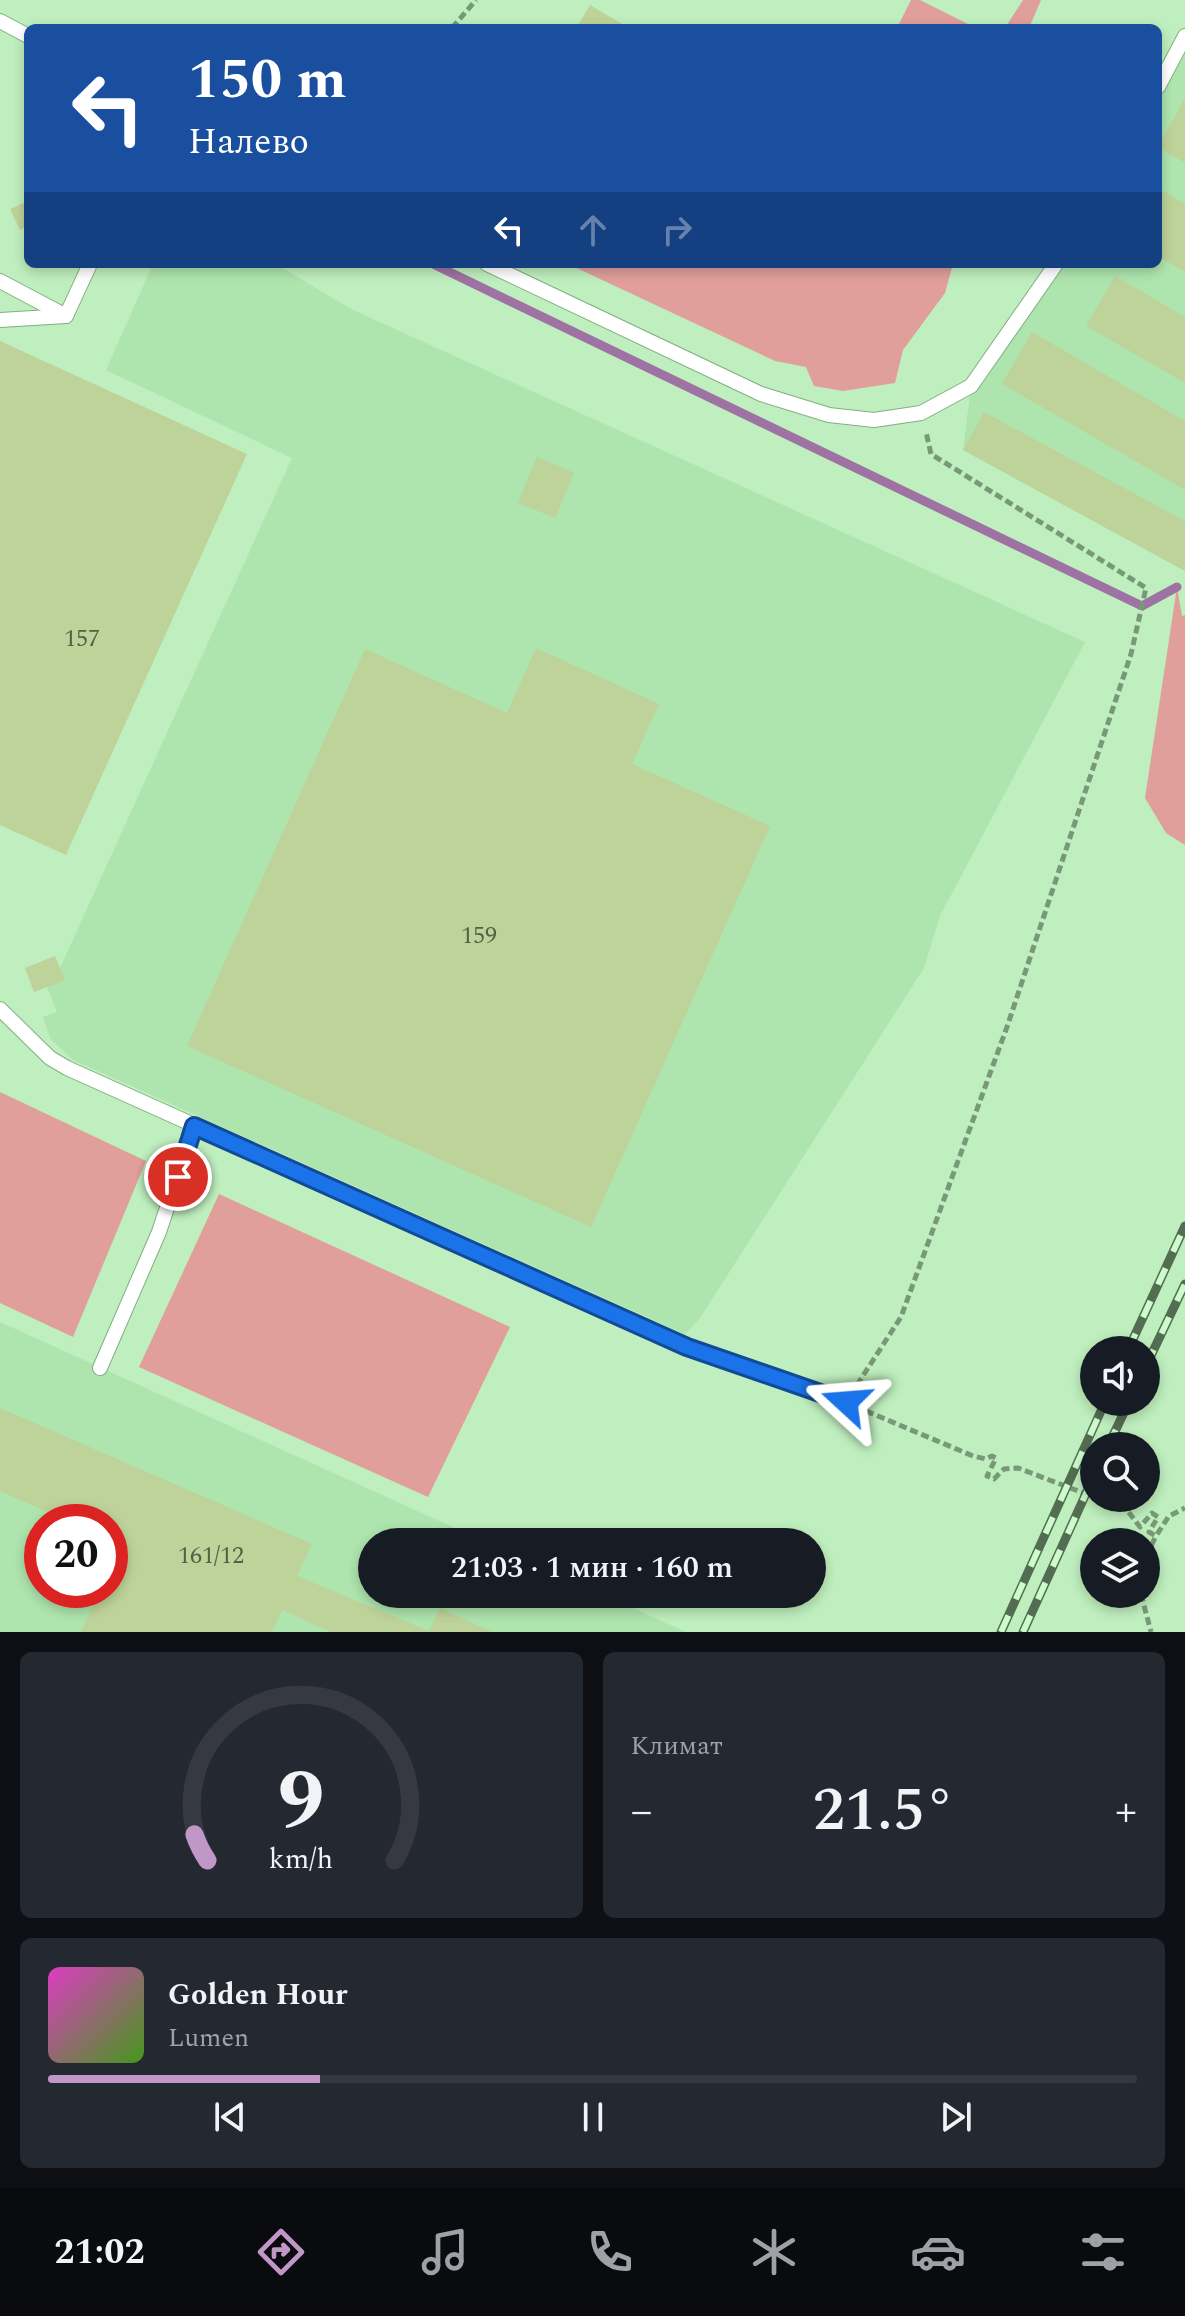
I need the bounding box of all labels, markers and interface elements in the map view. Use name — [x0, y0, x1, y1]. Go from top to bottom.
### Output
text: 150 m — [188, 38, 347, 123]
icon: left — [56, 56, 160, 160]
text: Налево — [188, 115, 309, 170]
icon: left — [487, 208, 531, 252]
icon: ahead — [571, 208, 615, 252]
icon: right — [655, 208, 699, 252]
house number: 157 — [64, 621, 100, 657]
house number: 159 — [461, 918, 497, 954]
pin — [144, 1143, 212, 1211]
icon: arrive — [156, 1155, 200, 1199]
map controls — [1080, 1336, 1160, 1608]
button: sound — [1080, 1336, 1160, 1416]
position arrow — [804, 1360, 888, 1444]
button: search — [1080, 1432, 1160, 1512]
speed limit sign: 20 — [24, 1504, 128, 1608]
button: layers — [1080, 1528, 1160, 1608]
house number: 161/12 — [178, 1538, 244, 1574]
text: 21:03 · 1 мин · 160 m — [451, 1545, 733, 1591]
text: Климат — [631, 1726, 723, 1766]
text: 9 — [278, 1739, 325, 1866]
text: 21.5° — [813, 1765, 955, 1857]
text: − — [631, 1778, 653, 1845]
text: + — [1115, 1778, 1137, 1845]
text: km/h — [269, 1838, 333, 1881]
text: Golden Hour — [168, 1972, 348, 2018]
text: Lumen — [168, 2018, 249, 2058]
icon: previous — [208, 2095, 252, 2139]
icon: pause — [571, 2095, 615, 2139]
icon: next — [934, 2095, 978, 2139]
icon: directions — [253, 2224, 309, 2280]
icon: music — [417, 2224, 473, 2280]
icon: phone — [582, 2224, 638, 2280]
icon: climate — [746, 2224, 802, 2280]
icon: car — [910, 2224, 966, 2280]
icon: filters — [1075, 2224, 1131, 2280]
text: 21:02 — [54, 2225, 145, 2280]

